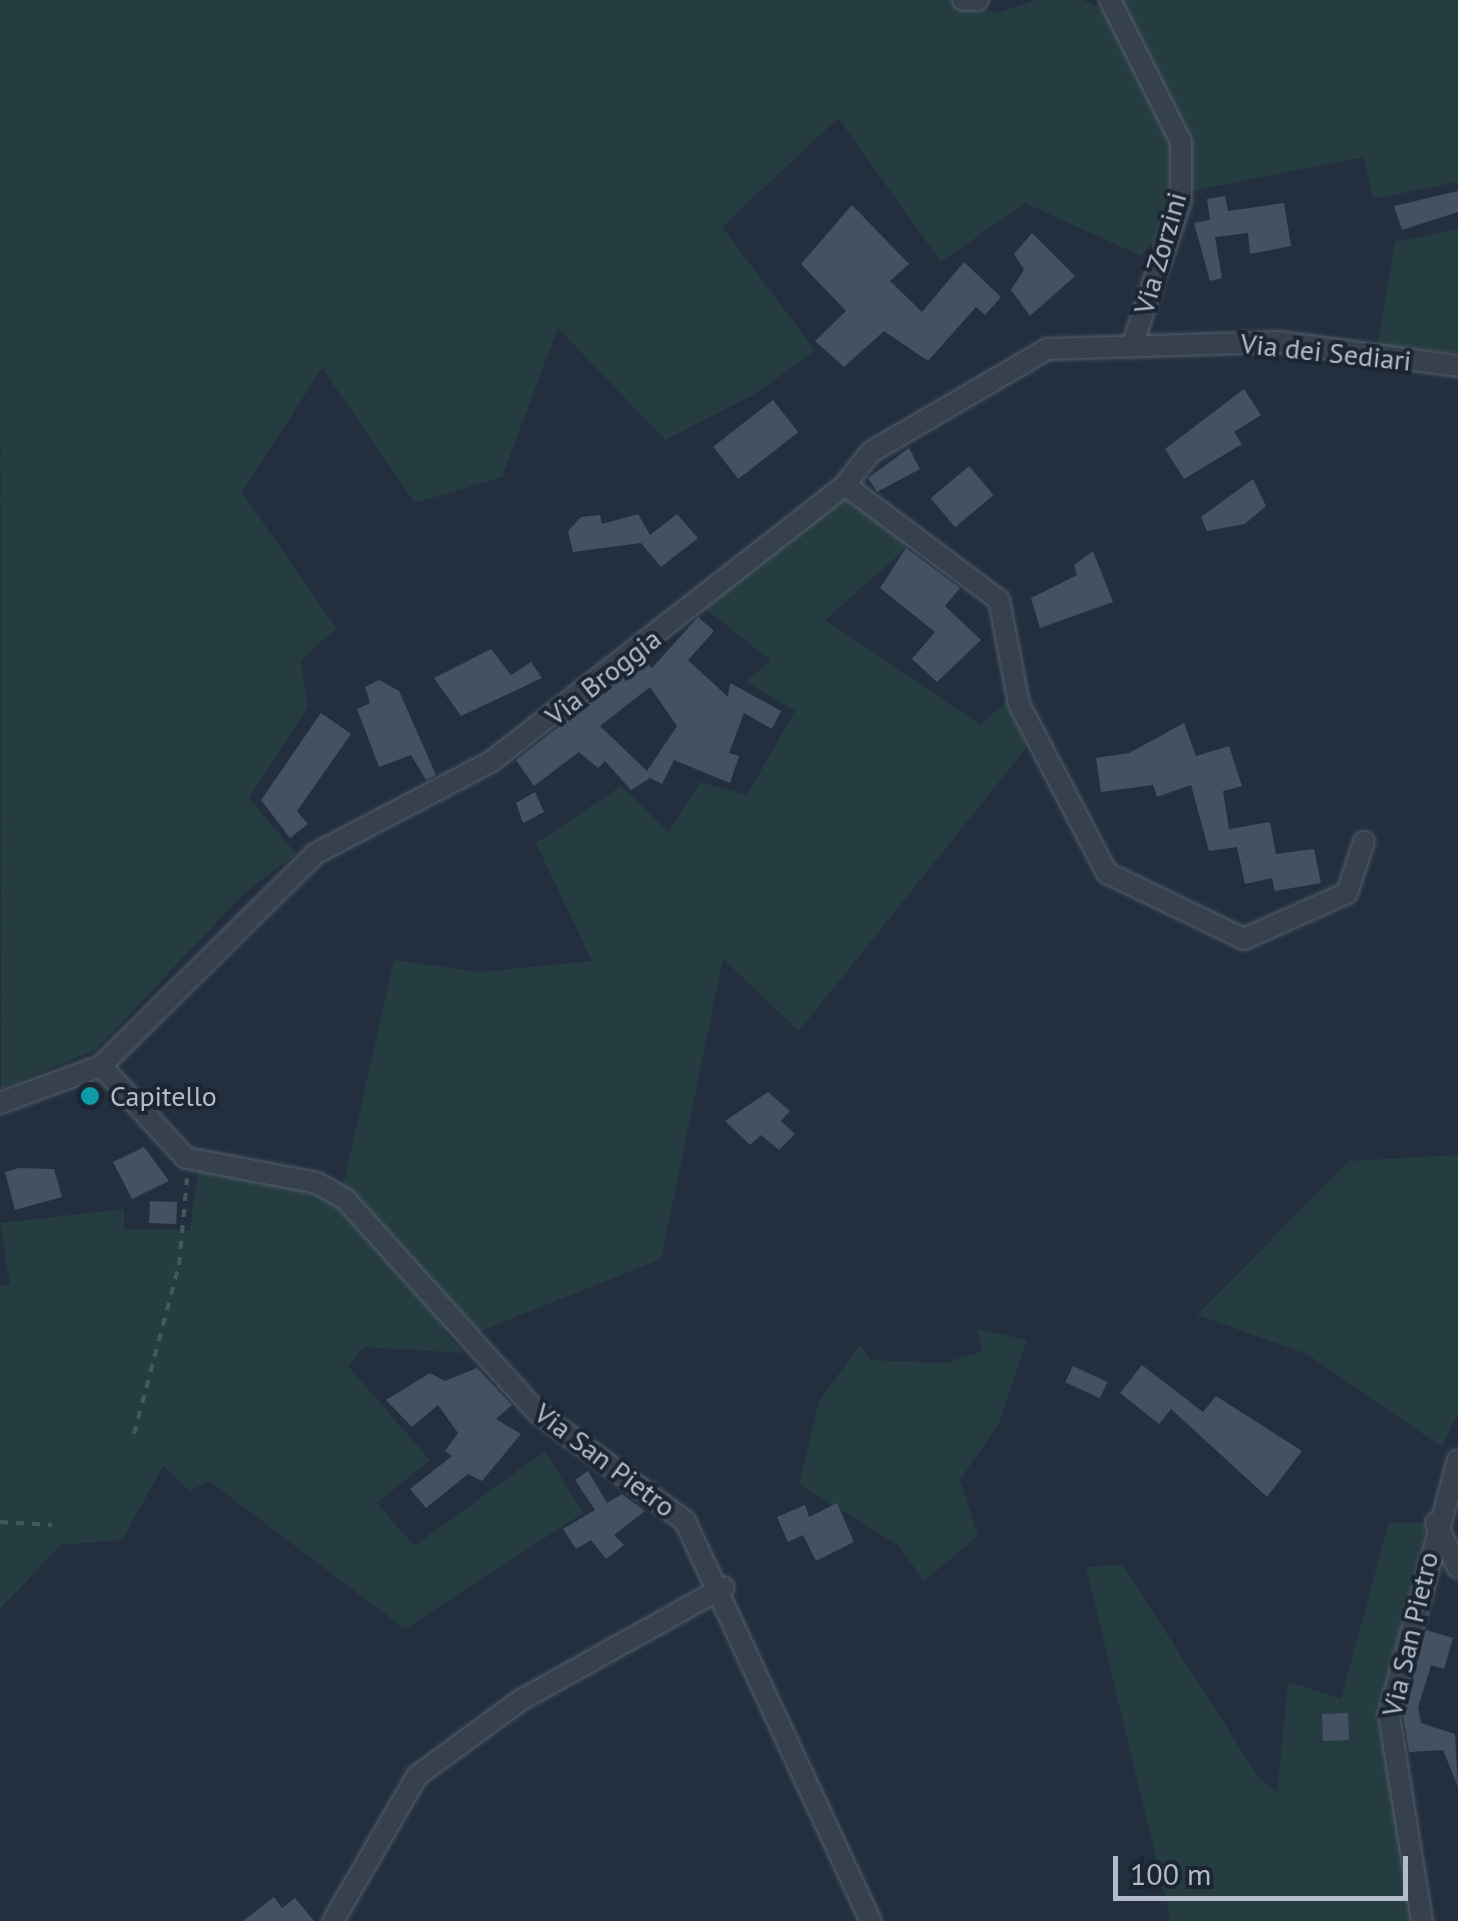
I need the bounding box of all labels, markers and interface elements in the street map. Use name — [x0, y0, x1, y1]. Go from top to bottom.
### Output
street label: Via Zorzini — [1126, 188, 1194, 318]
street label: Via dei Sediari — [1239, 326, 1413, 378]
street label: Via Broggia — [539, 622, 667, 732]
place label: Capitello — [110, 1079, 217, 1113]
marker: Capitello — [79, 1085, 101, 1107]
street label: Via San Pietro — [528, 1396, 682, 1524]
street label: Via San Pietro — [1375, 1549, 1445, 1719]
scale bar — [1118, 1836, 1413, 1898]
text: 100 m — [1130, 1854, 1211, 1893]

